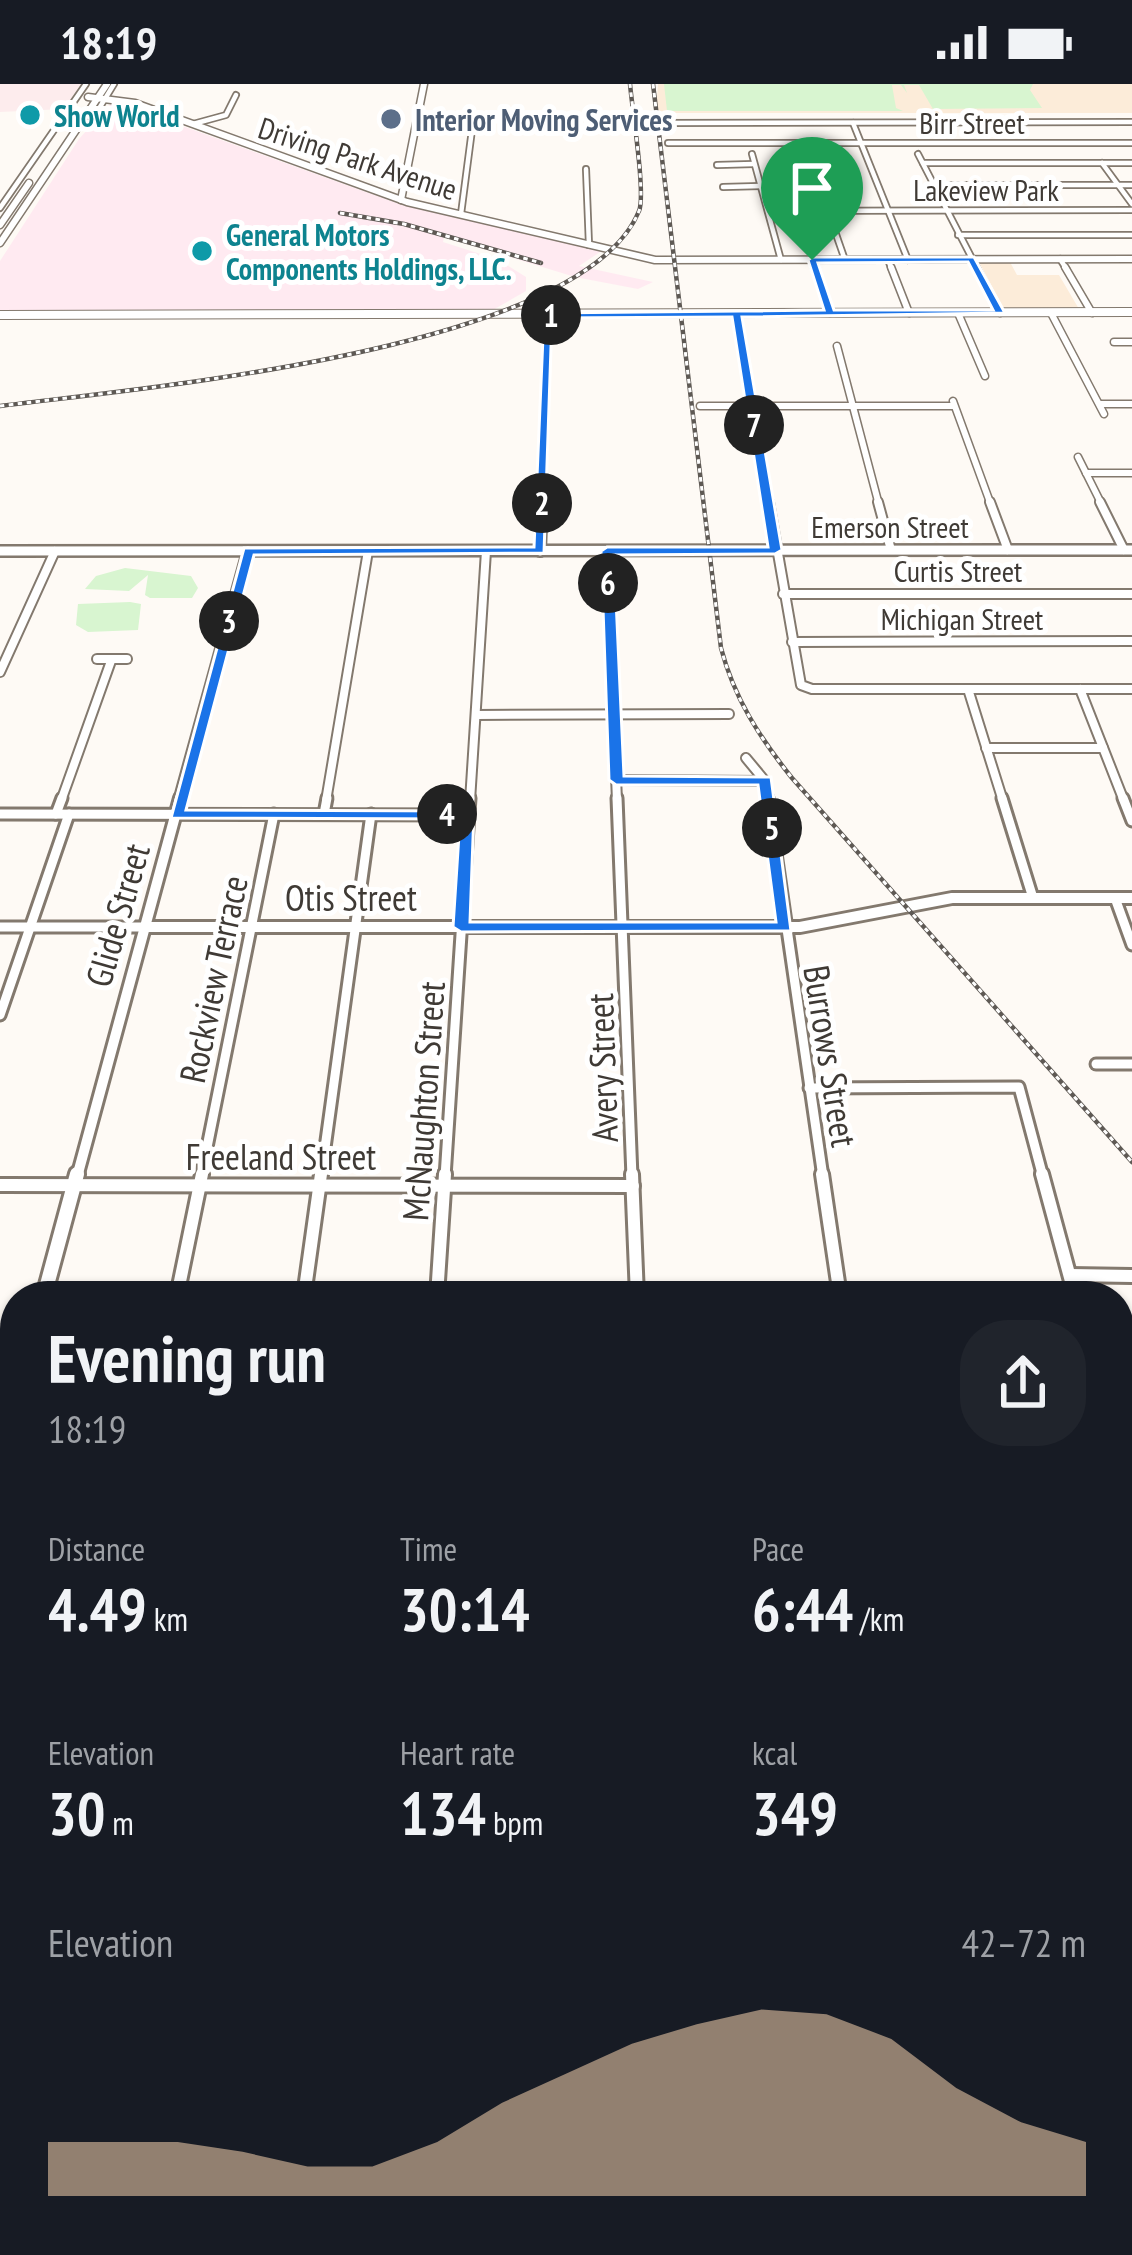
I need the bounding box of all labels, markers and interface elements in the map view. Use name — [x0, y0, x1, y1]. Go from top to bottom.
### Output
text: 18:19 — [60, 13, 157, 71]
place label: Show World — [54, 96, 180, 135]
place label: Interior Moving Services — [415, 100, 673, 139]
marker: Show World — [17, 102, 43, 128]
street label: Birr Street — [919, 103, 1026, 142]
marker: Interior Moving Services — [378, 106, 404, 132]
street label: Driving Park Avenue — [254, 108, 462, 208]
pin — [761, 137, 863, 260]
icon: arrive — [779, 155, 845, 221]
street label: Lakeview Park — [913, 170, 1059, 209]
place label: General Motors Components Holdings, LLC. — [226, 215, 512, 288]
marker: General Motors Components Holdings, LLC. — [189, 238, 215, 264]
pin: 1 — [521, 285, 581, 345]
text: 1 — [543, 293, 559, 336]
pin: 7 — [724, 395, 784, 455]
text: 7 — [746, 403, 762, 446]
pin: 2 — [512, 473, 572, 533]
text: 2 — [534, 481, 550, 524]
street label: Emerson Street — [811, 507, 970, 546]
street label: Curtis Street — [894, 551, 1023, 590]
pin: 6 — [578, 553, 638, 613]
text: 6 — [600, 561, 616, 604]
pin: 3 — [199, 591, 259, 651]
text: 3 — [221, 599, 237, 642]
street label: Michigan Street — [881, 599, 1044, 638]
pin: 4 — [417, 784, 477, 844]
text: 4 — [439, 792, 455, 835]
pin: 5 — [742, 798, 802, 858]
text: 5 — [764, 806, 780, 849]
street label: Glide Street — [74, 838, 160, 992]
street label: Rockview Terrace — [168, 871, 258, 1087]
street label: Otis Street — [285, 874, 417, 921]
street label: Burrows Street — [793, 962, 869, 1150]
street label: McNaughton Street — [391, 980, 455, 1222]
street label: Avery Street — [576, 993, 628, 1143]
street label: Freeland Street — [186, 1133, 376, 1180]
text: Evening run — [48, 1315, 326, 1400]
button: share — [960, 1320, 1086, 1446]
text: 18:19 — [48, 1403, 126, 1454]
text: Distance — [48, 1527, 145, 1570]
text: Time — [400, 1527, 457, 1570]
text: Pace — [752, 1527, 804, 1570]
text: 4.49 — [48, 1570, 147, 1648]
text: 30:14 — [400, 1570, 530, 1648]
text: 6:44 — [752, 1570, 853, 1648]
text: km — [147, 1597, 188, 1640]
text: /km — [853, 1597, 904, 1640]
text: Elevation — [48, 1731, 154, 1774]
text: Heart rate — [400, 1731, 515, 1774]
text: kcal — [752, 1731, 797, 1774]
text: 30 — [48, 1774, 105, 1852]
text: 134 — [400, 1774, 486, 1852]
text: 349 — [752, 1774, 838, 1852]
text: m — [105, 1801, 134, 1844]
text: bpm — [486, 1801, 543, 1844]
text: Elevation — [48, 1917, 173, 1968]
text: 42–72 m — [961, 1917, 1086, 1968]

